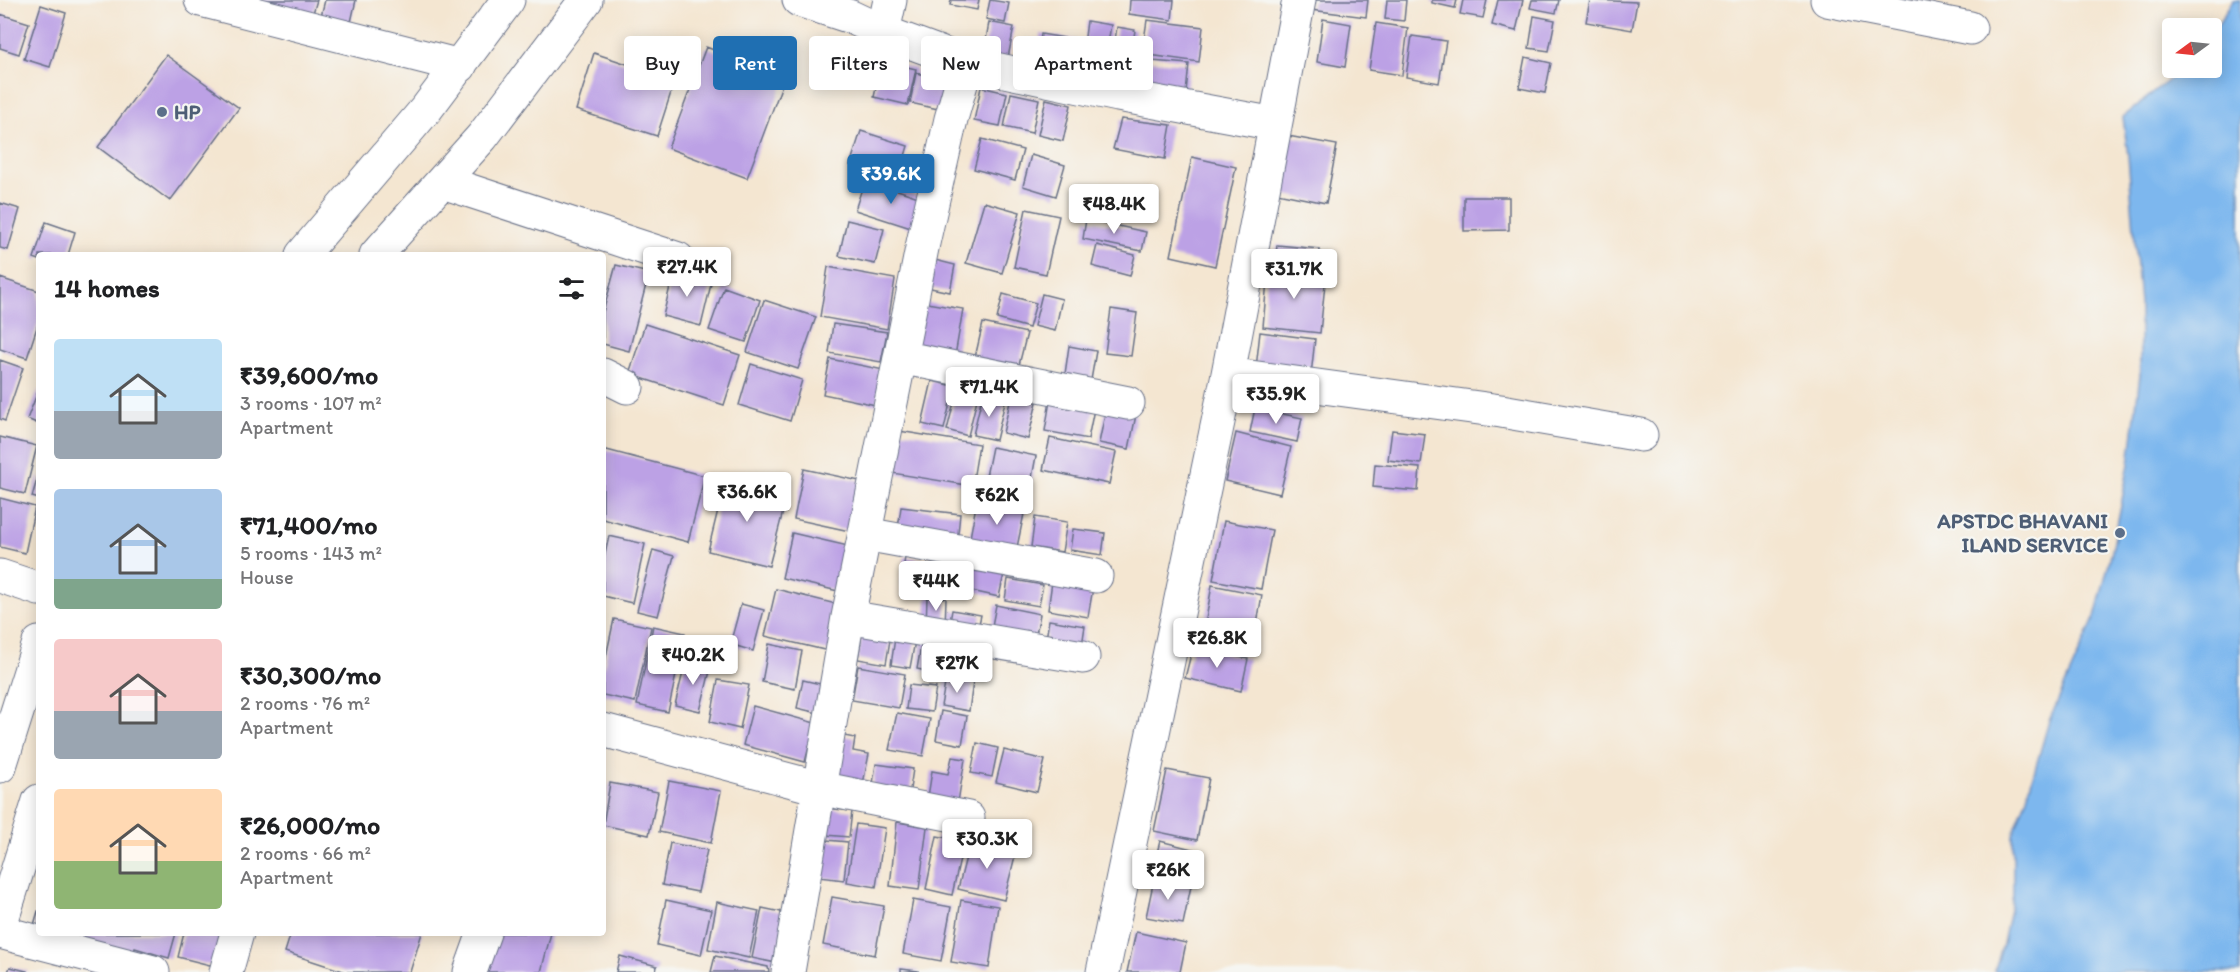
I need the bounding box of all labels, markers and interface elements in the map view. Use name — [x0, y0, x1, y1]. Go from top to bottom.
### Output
north arrow — [2162, 18, 2222, 78]
map controls — [2162, 18, 2222, 78]
chip: Buy — [624, 36, 701, 90]
chip: Rent — [713, 36, 797, 90]
chip: Filters — [809, 36, 909, 90]
chip: New — [921, 36, 1001, 90]
chip: Apartment — [1013, 36, 1153, 90]
place label: HP — [174, 99, 201, 124]
marker: HP — [155, 105, 169, 119]
pin: ₹39.6K — [842, 154, 940, 205]
text: ₹39.6K — [861, 161, 921, 185]
pin: ₹48.4K — [1065, 184, 1163, 235]
text: ₹48.4K — [1083, 191, 1145, 215]
pin: ₹27.4K — [638, 247, 736, 298]
pin: ₹31.7K — [1245, 249, 1343, 300]
text: ₹27.4K — [657, 254, 717, 278]
text: ₹31.7K — [1265, 256, 1323, 280]
text: 14 homes — [54, 272, 160, 304]
icon: filters — [555, 272, 588, 305]
text: ₹39,600/mo — [240, 359, 378, 391]
icon: home — [102, 363, 174, 435]
pin: ₹71.4K — [940, 367, 1038, 418]
text: ₹71.4K — [960, 374, 1018, 398]
pin: ₹35.9K — [1227, 374, 1325, 425]
text: ₹35.9K — [1246, 381, 1306, 405]
text: 3 rooms · 107 m² — [240, 391, 382, 415]
text: Apartment — [240, 415, 333, 439]
pin: ₹36.6K — [698, 472, 796, 523]
pin: ₹62K — [961, 475, 1033, 526]
text: ₹36.6K — [717, 479, 777, 503]
text: ₹62K — [975, 482, 1019, 506]
place label: APSTDC BHAVANI ILAND SERVICE — [1936, 508, 2108, 557]
text: ₹71,400/mo — [240, 509, 377, 541]
icon: home — [102, 513, 174, 585]
marker: APSTDC BHAVANI ILAND SERVICE — [2113, 526, 2127, 540]
text: 5 rooms · 143 m² — [240, 541, 382, 565]
pin: ₹44K — [900, 561, 972, 612]
text: House — [240, 565, 294, 589]
text: ₹44K — [913, 568, 959, 592]
pin: ₹26.8K — [1168, 618, 1266, 669]
text: ₹26.8K — [1187, 625, 1247, 649]
pin: ₹40.2K — [644, 635, 742, 686]
text: ₹40.2K — [662, 642, 724, 666]
pin: ₹27K — [921, 643, 993, 694]
text: ₹27K — [936, 650, 978, 674]
text: ₹30,300/mo — [240, 659, 381, 691]
icon: home — [102, 663, 174, 735]
text: 2 rooms · 76 m² — [240, 691, 370, 715]
text: Apartment — [240, 715, 333, 739]
text: ₹26,000/mo — [240, 809, 380, 841]
icon: home — [102, 813, 174, 885]
pin: ₹30.3K — [938, 819, 1036, 870]
text: ₹30.3K — [956, 826, 1018, 850]
text: 2 rooms · 66 m² — [240, 841, 371, 865]
pin: ₹26K — [1132, 850, 1204, 901]
text: ₹26K — [1146, 857, 1190, 881]
text: Apartment — [240, 865, 333, 889]

